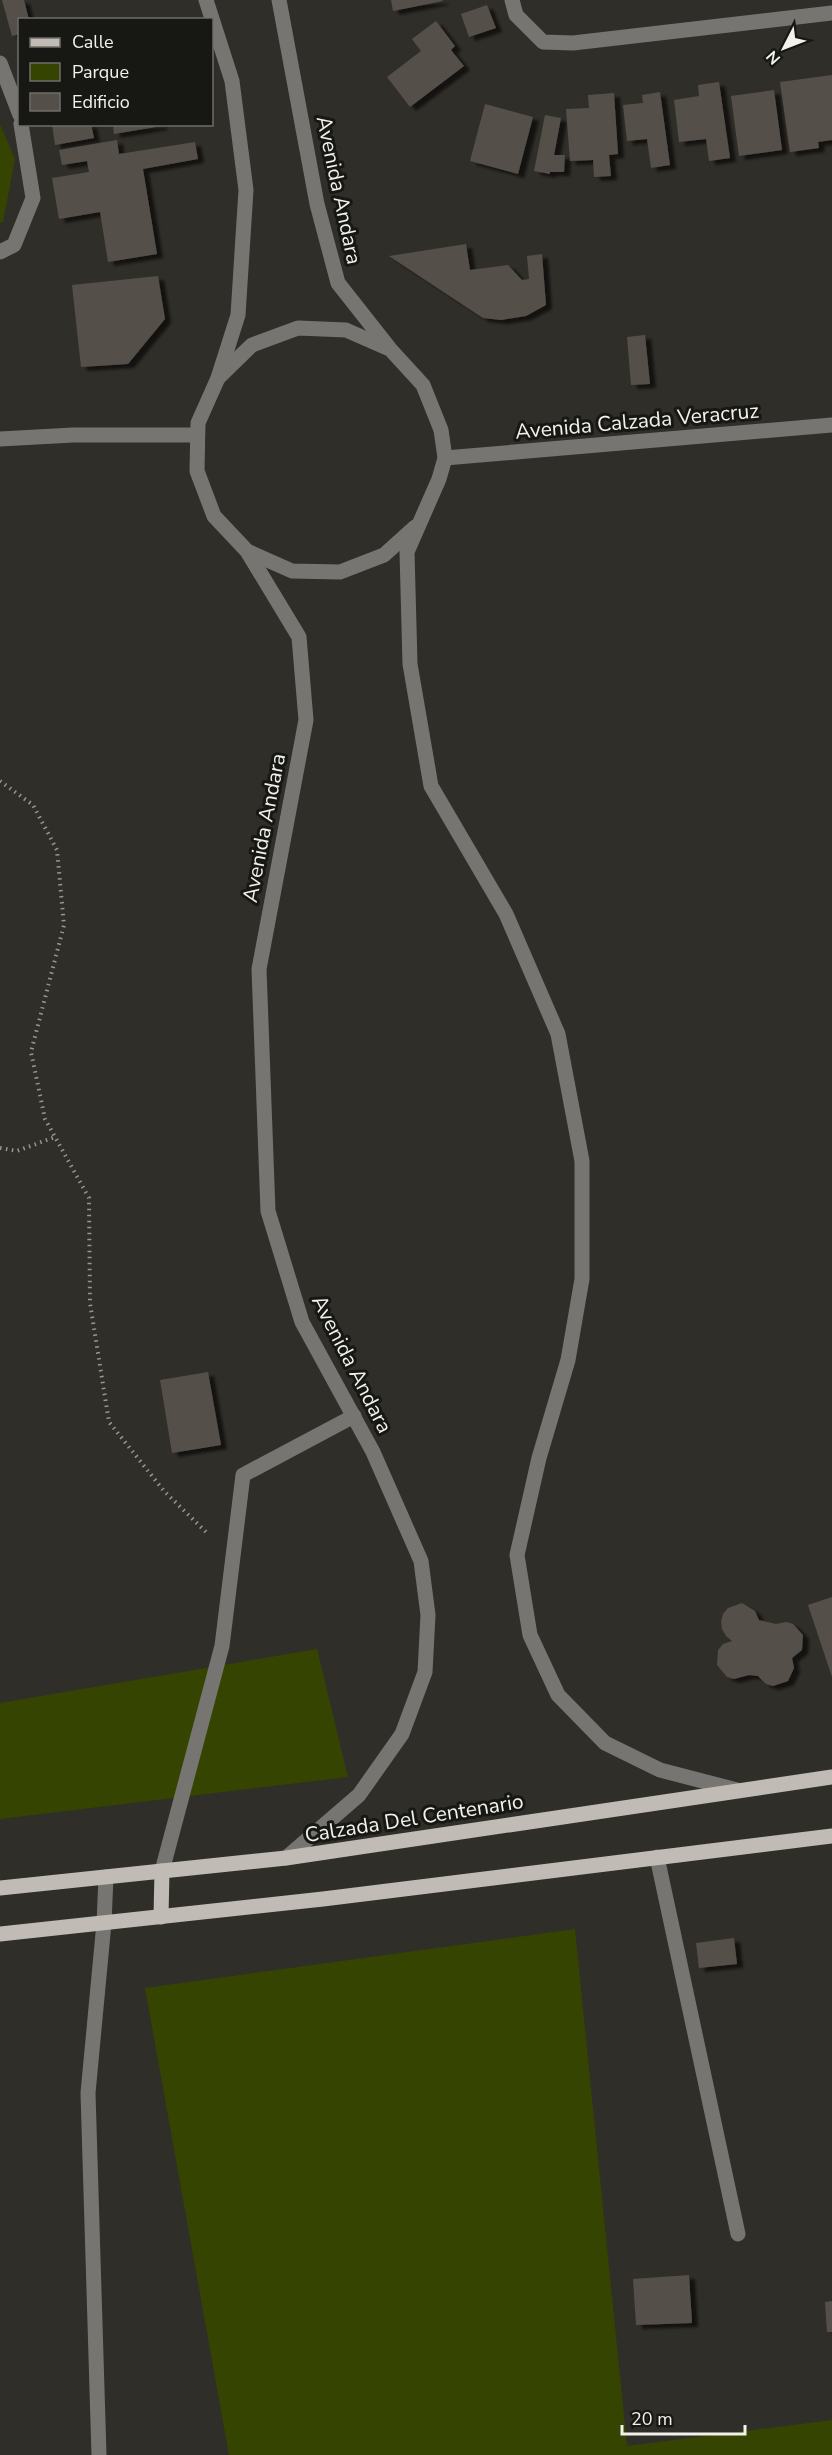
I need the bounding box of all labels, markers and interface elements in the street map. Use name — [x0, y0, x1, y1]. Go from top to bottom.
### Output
legend — [18, 18, 213, 126]
north arrow — [754, 18, 814, 78]
text: Calle — [72, 30, 114, 54]
text: N — [761, 46, 786, 69]
text: Parque — [72, 60, 129, 84]
text: Edificio — [72, 90, 130, 114]
street label: Avenida Andara — [310, 113, 368, 267]
street label: Avenida Calzada Veracruz — [514, 396, 760, 446]
street label: Avenida Andara — [236, 751, 292, 905]
street label: Avenida Andara — [305, 1290, 399, 1438]
street label: Calzada Del Centenario — [303, 1787, 525, 1849]
scale bar — [622, 2398, 745, 2436]
text: 20 m — [631, 2407, 673, 2431]

